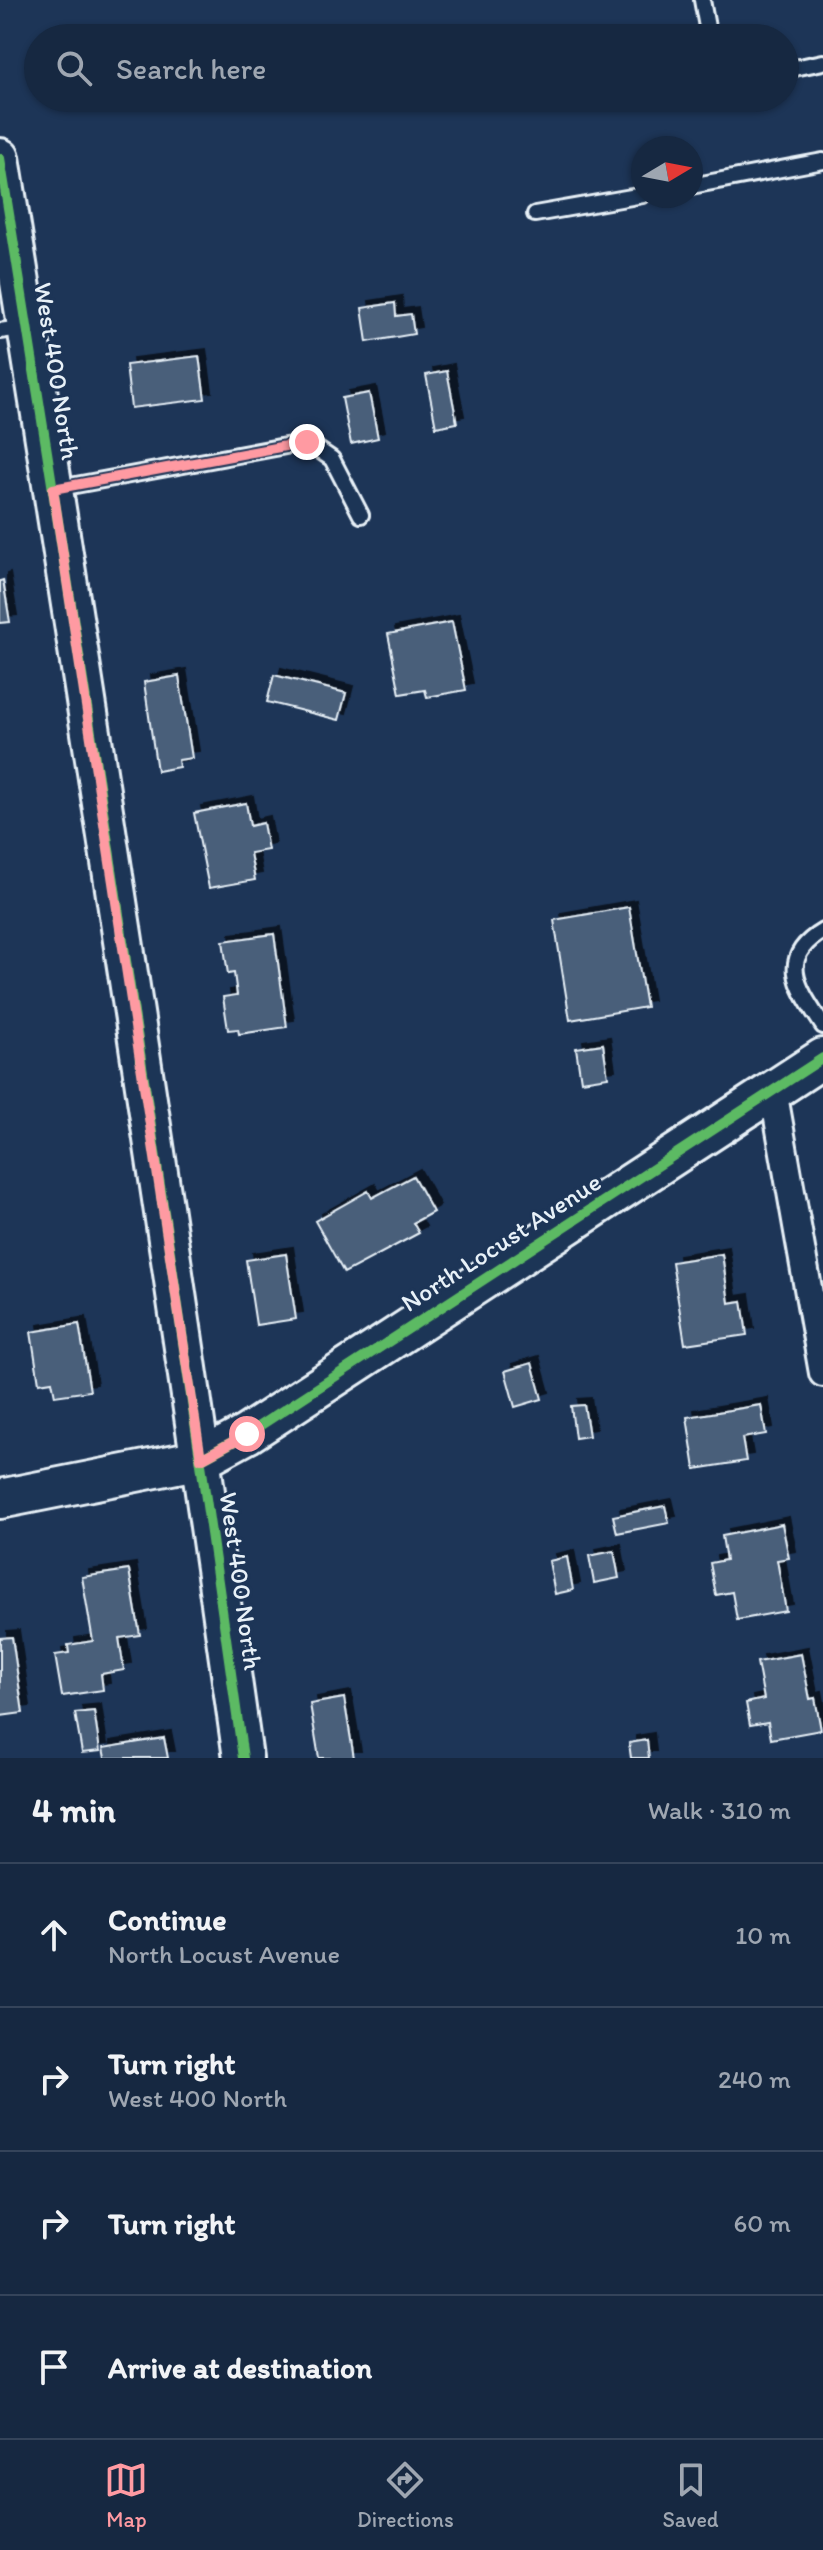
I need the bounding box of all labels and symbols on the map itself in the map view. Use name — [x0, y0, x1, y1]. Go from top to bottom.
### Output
north arrow — [631, 136, 703, 208]
street label: West 400 North — [27, 280, 87, 462]
route end — [289, 424, 325, 460]
street label: North Locust Avenue — [395, 1165, 607, 1319]
route start — [229, 1416, 265, 1452]
street label: West 400 North — [213, 1490, 269, 1672]

